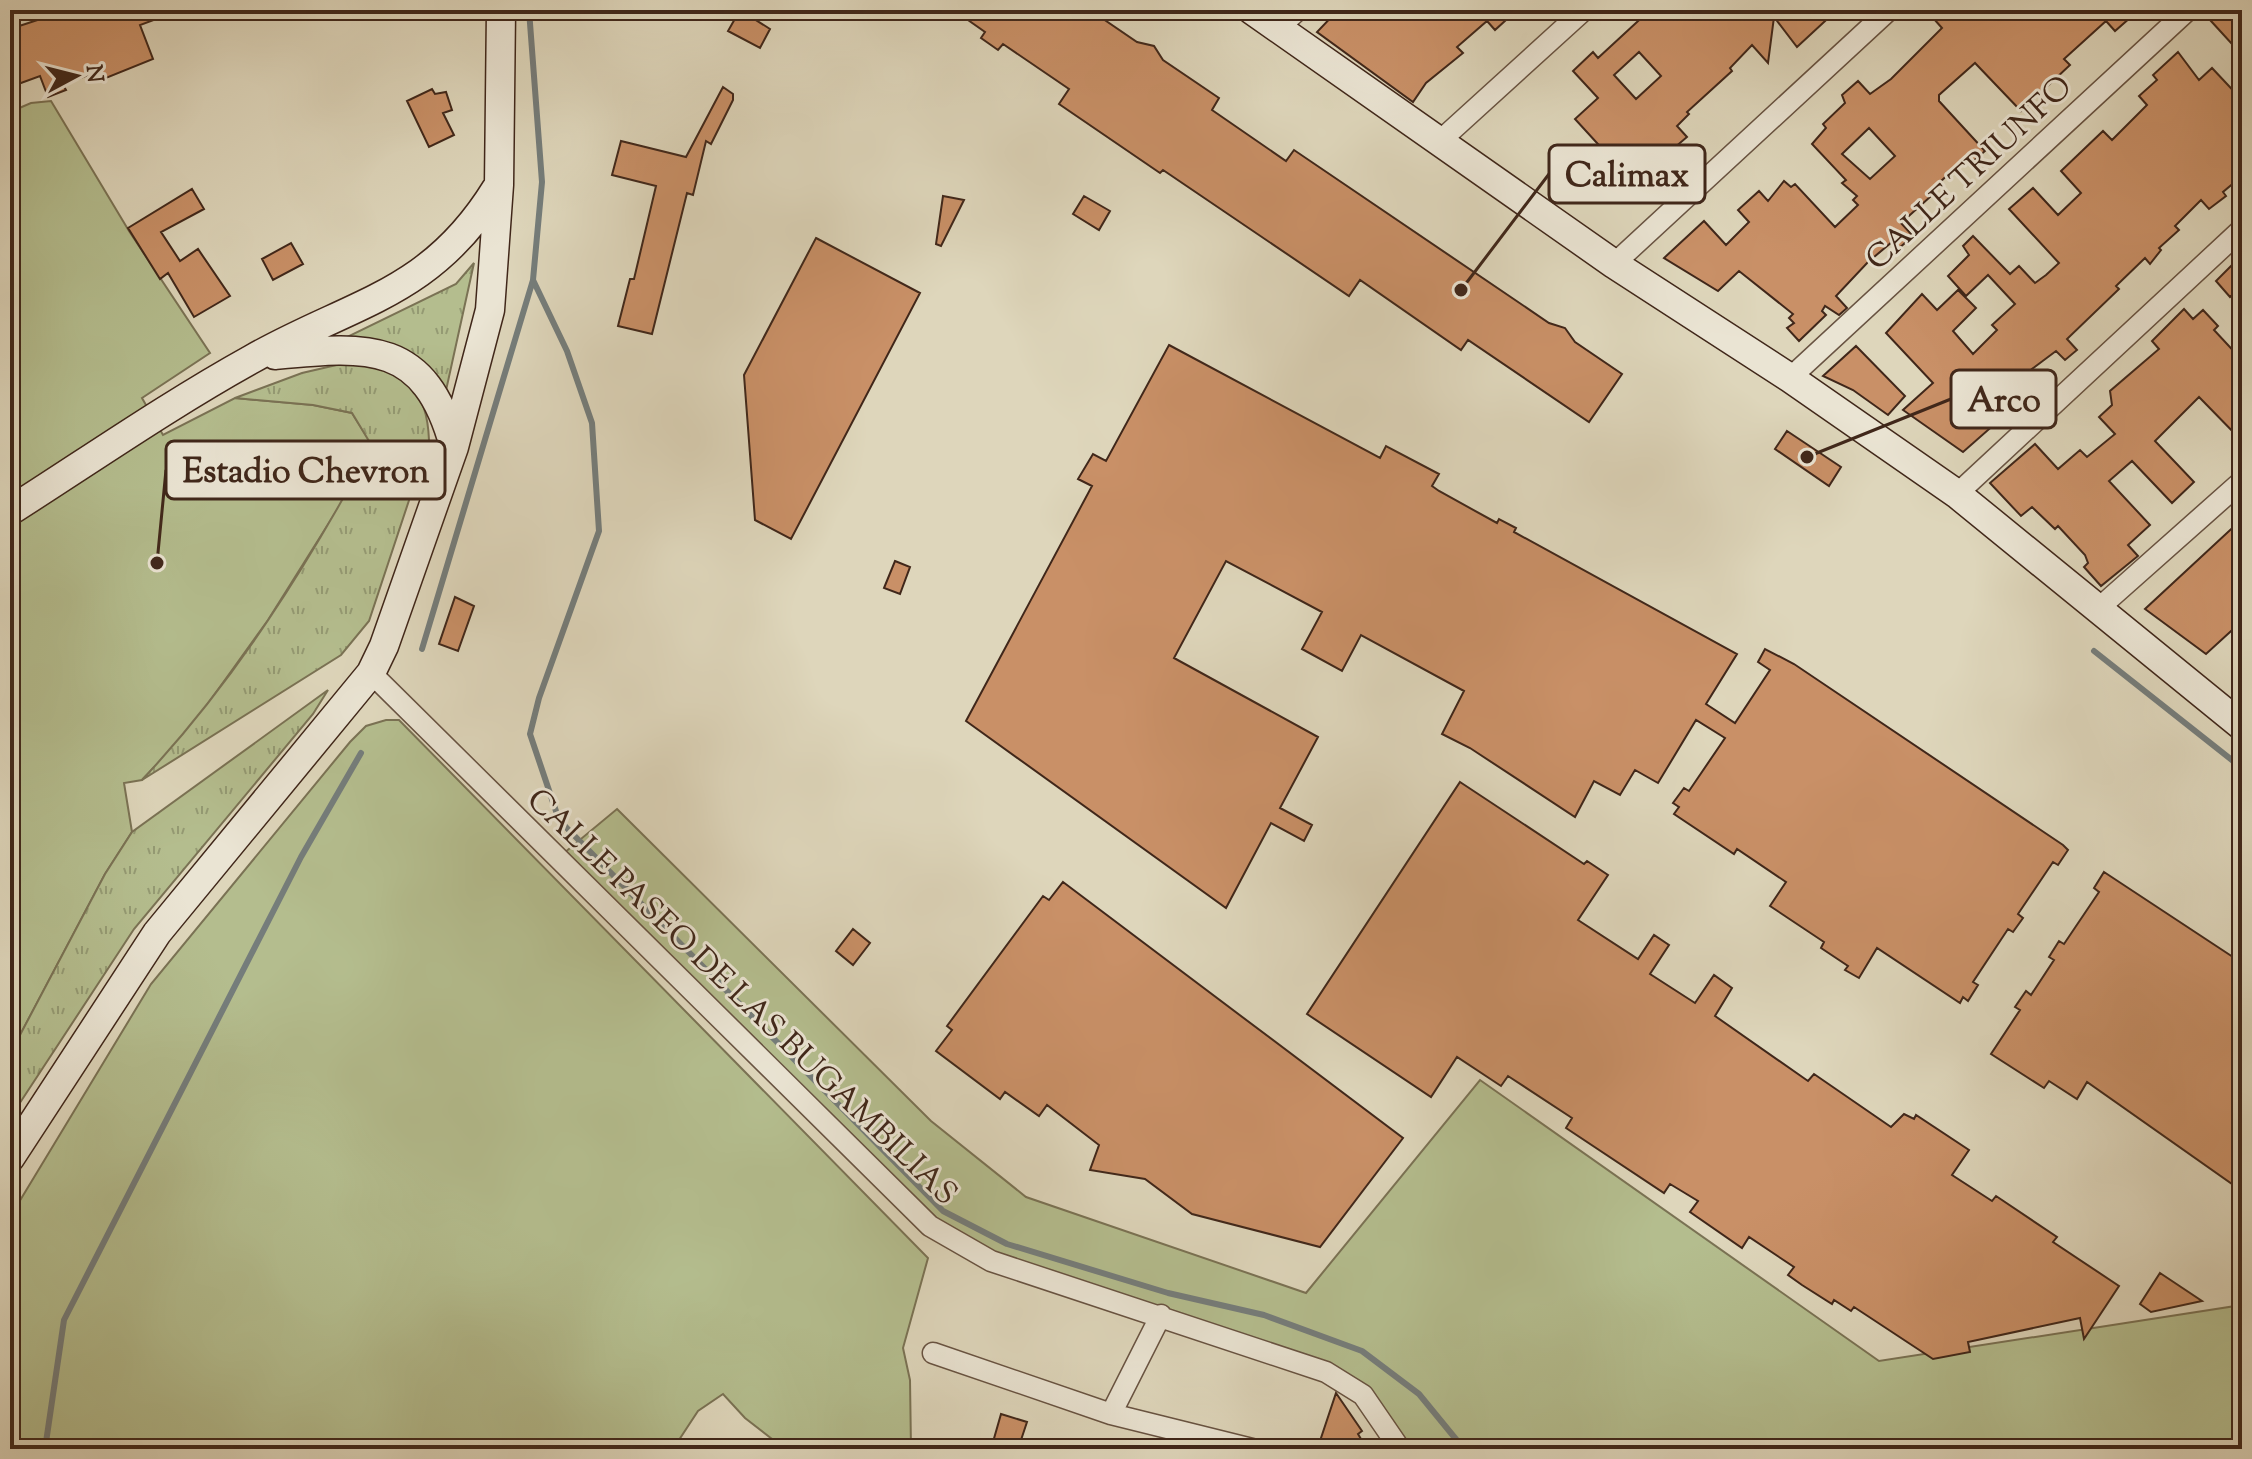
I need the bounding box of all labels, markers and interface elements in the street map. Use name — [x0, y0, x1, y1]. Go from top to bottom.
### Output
north arrow — [36, 36, 116, 116]
text: N — [76, 63, 110, 85]
street label: CALLE TRIUNFO — [1856, 66, 2084, 282]
callout: Calimax — [1549, 145, 1705, 203]
text: Calimax — [1565, 153, 1689, 202]
callout: Arco — [1951, 370, 2056, 428]
text: Arco — [1967, 378, 2041, 427]
callout: Estadio Chevron — [166, 441, 445, 499]
text: Estadio Chevron — [183, 449, 429, 498]
street label: CALLE PASEO DE LAS BUGAMBILIAS — [515, 779, 967, 1217]

